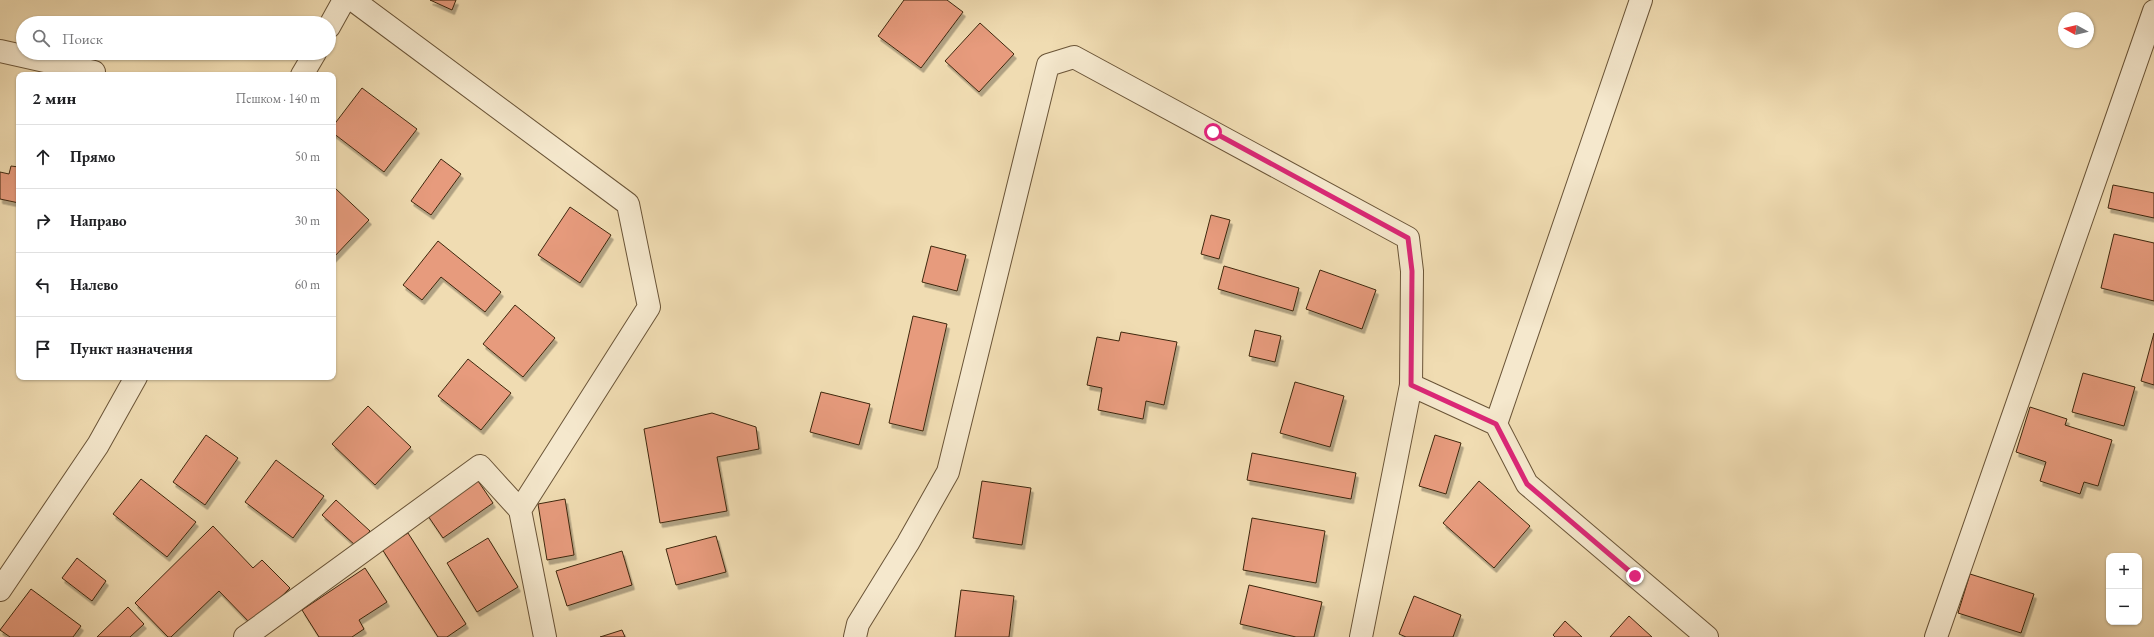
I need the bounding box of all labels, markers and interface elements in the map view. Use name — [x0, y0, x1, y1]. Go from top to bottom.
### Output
north arrow — [2058, 12, 2094, 48]
search box — [16, 16, 336, 60]
icon: search — [30, 27, 52, 49]
text: Поиск — [62, 29, 103, 48]
text: 2 мин — [32, 87, 76, 109]
text: Пешком · 140 m — [236, 90, 320, 107]
route start — [1204, 123, 1222, 141]
icon: ahead — [32, 146, 54, 168]
text: Прямо — [70, 147, 115, 166]
text: 50 m — [295, 148, 320, 165]
icon: right — [32, 210, 54, 232]
text: Направо — [70, 211, 127, 230]
text: 30 m — [295, 212, 320, 229]
icon: left — [32, 274, 54, 296]
text: Налево — [70, 275, 118, 294]
text: 60 m — [295, 276, 320, 293]
icon: arrive — [32, 338, 54, 360]
text: Пункт назначения — [70, 339, 193, 358]
map controls — [2106, 553, 2142, 625]
button: + — [2106, 553, 2142, 589]
route end — [1626, 567, 1644, 585]
button: − — [2106, 589, 2142, 625]

